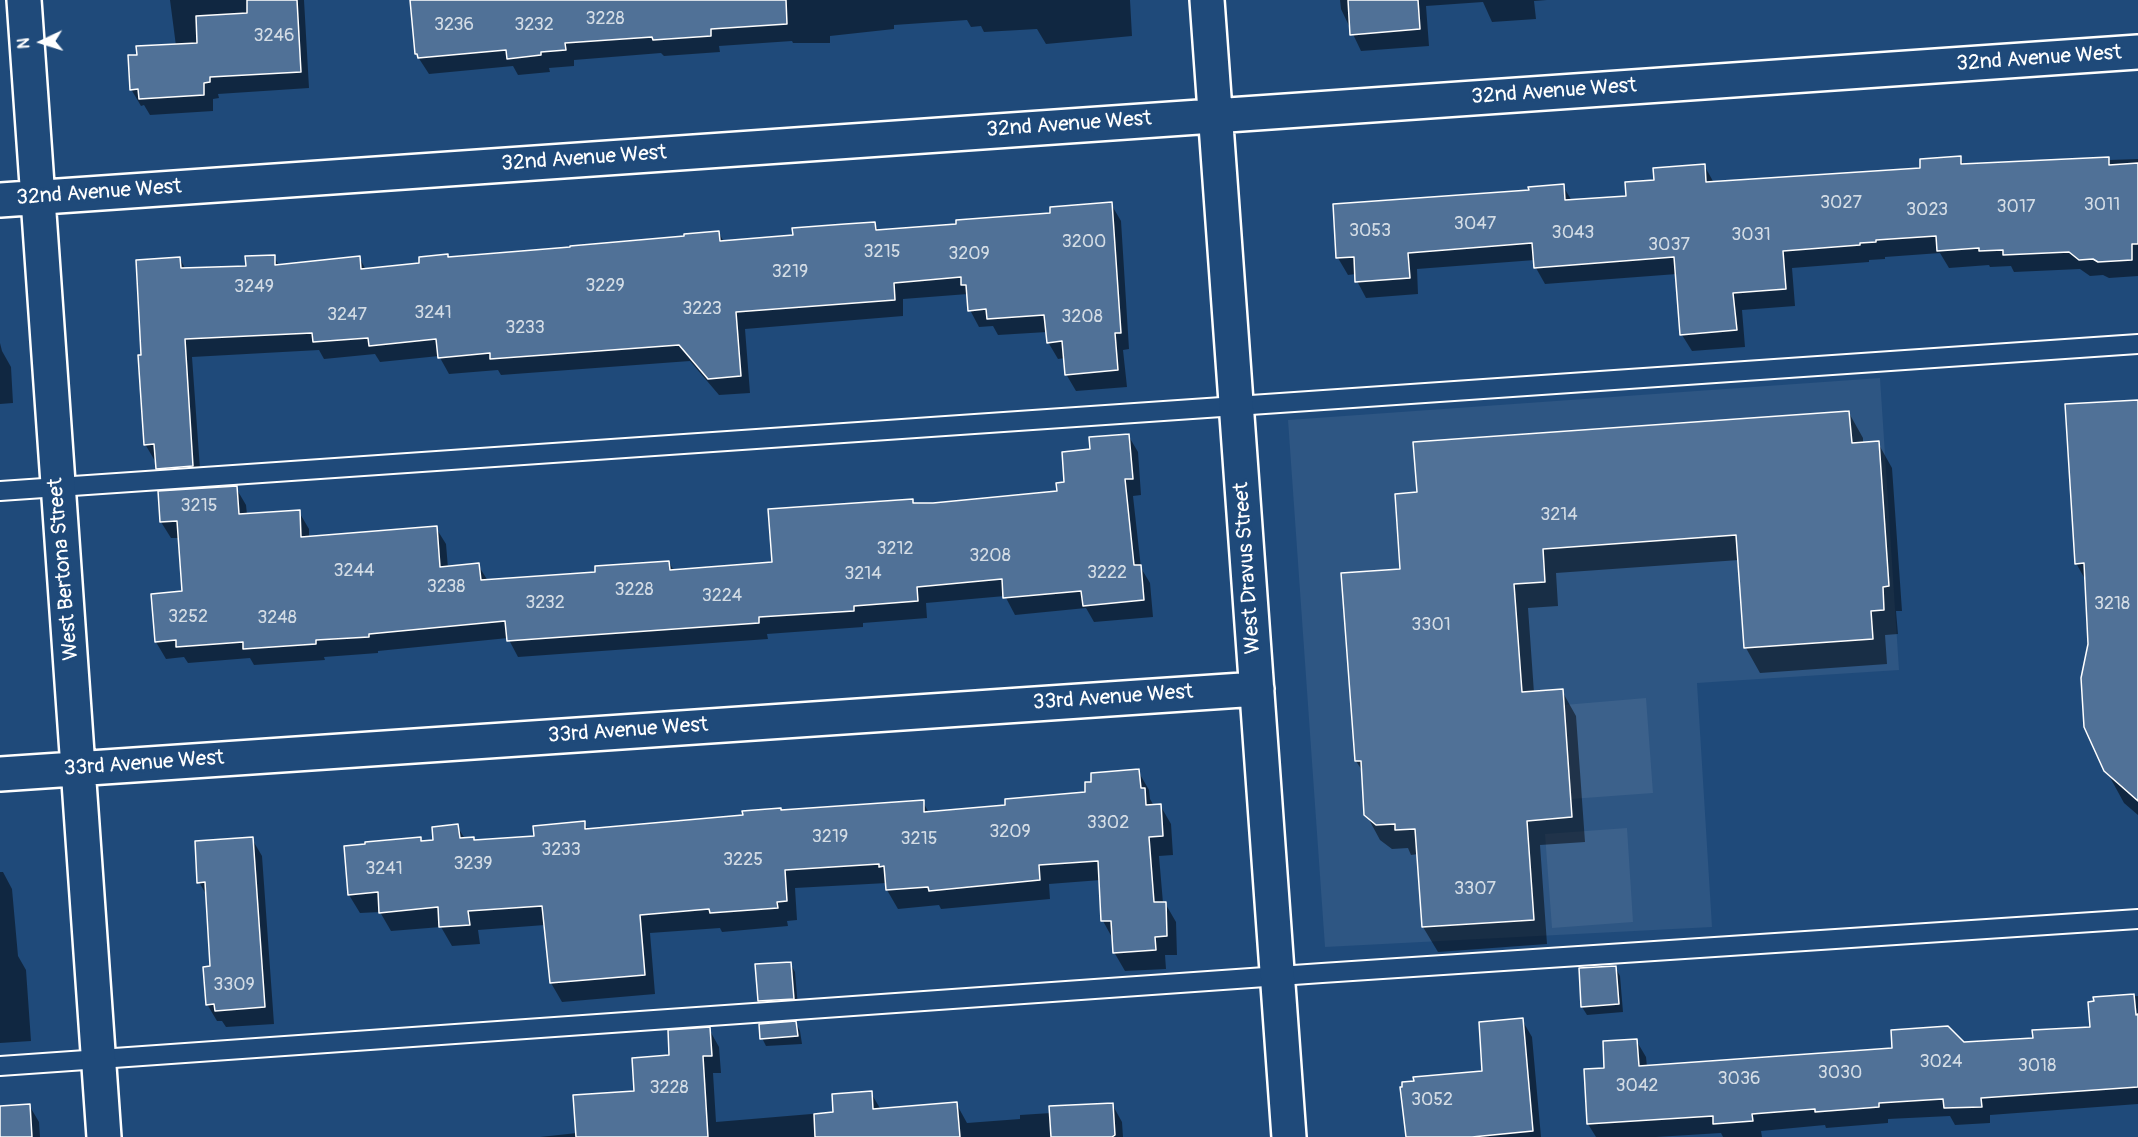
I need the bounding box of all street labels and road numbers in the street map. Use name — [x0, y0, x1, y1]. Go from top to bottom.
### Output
street label: 32nd Avenue West — [1956, 41, 2122, 77]
street label: 32nd Avenue West — [1471, 74, 1637, 110]
street label: 32nd Avenue West — [986, 107, 1152, 143]
street label: 32nd Avenue West — [501, 141, 667, 177]
street label: 32nd Avenue West — [16, 175, 182, 211]
street label: West Bertona Street — [43, 477, 85, 661]
street label: West Dravus Street — [1229, 481, 1267, 655]
street label: 33rd Avenue West — [1032, 680, 1194, 716]
street label: 33rd Avenue West — [547, 713, 709, 749]
street label: 33rd Avenue West — [63, 746, 225, 782]

